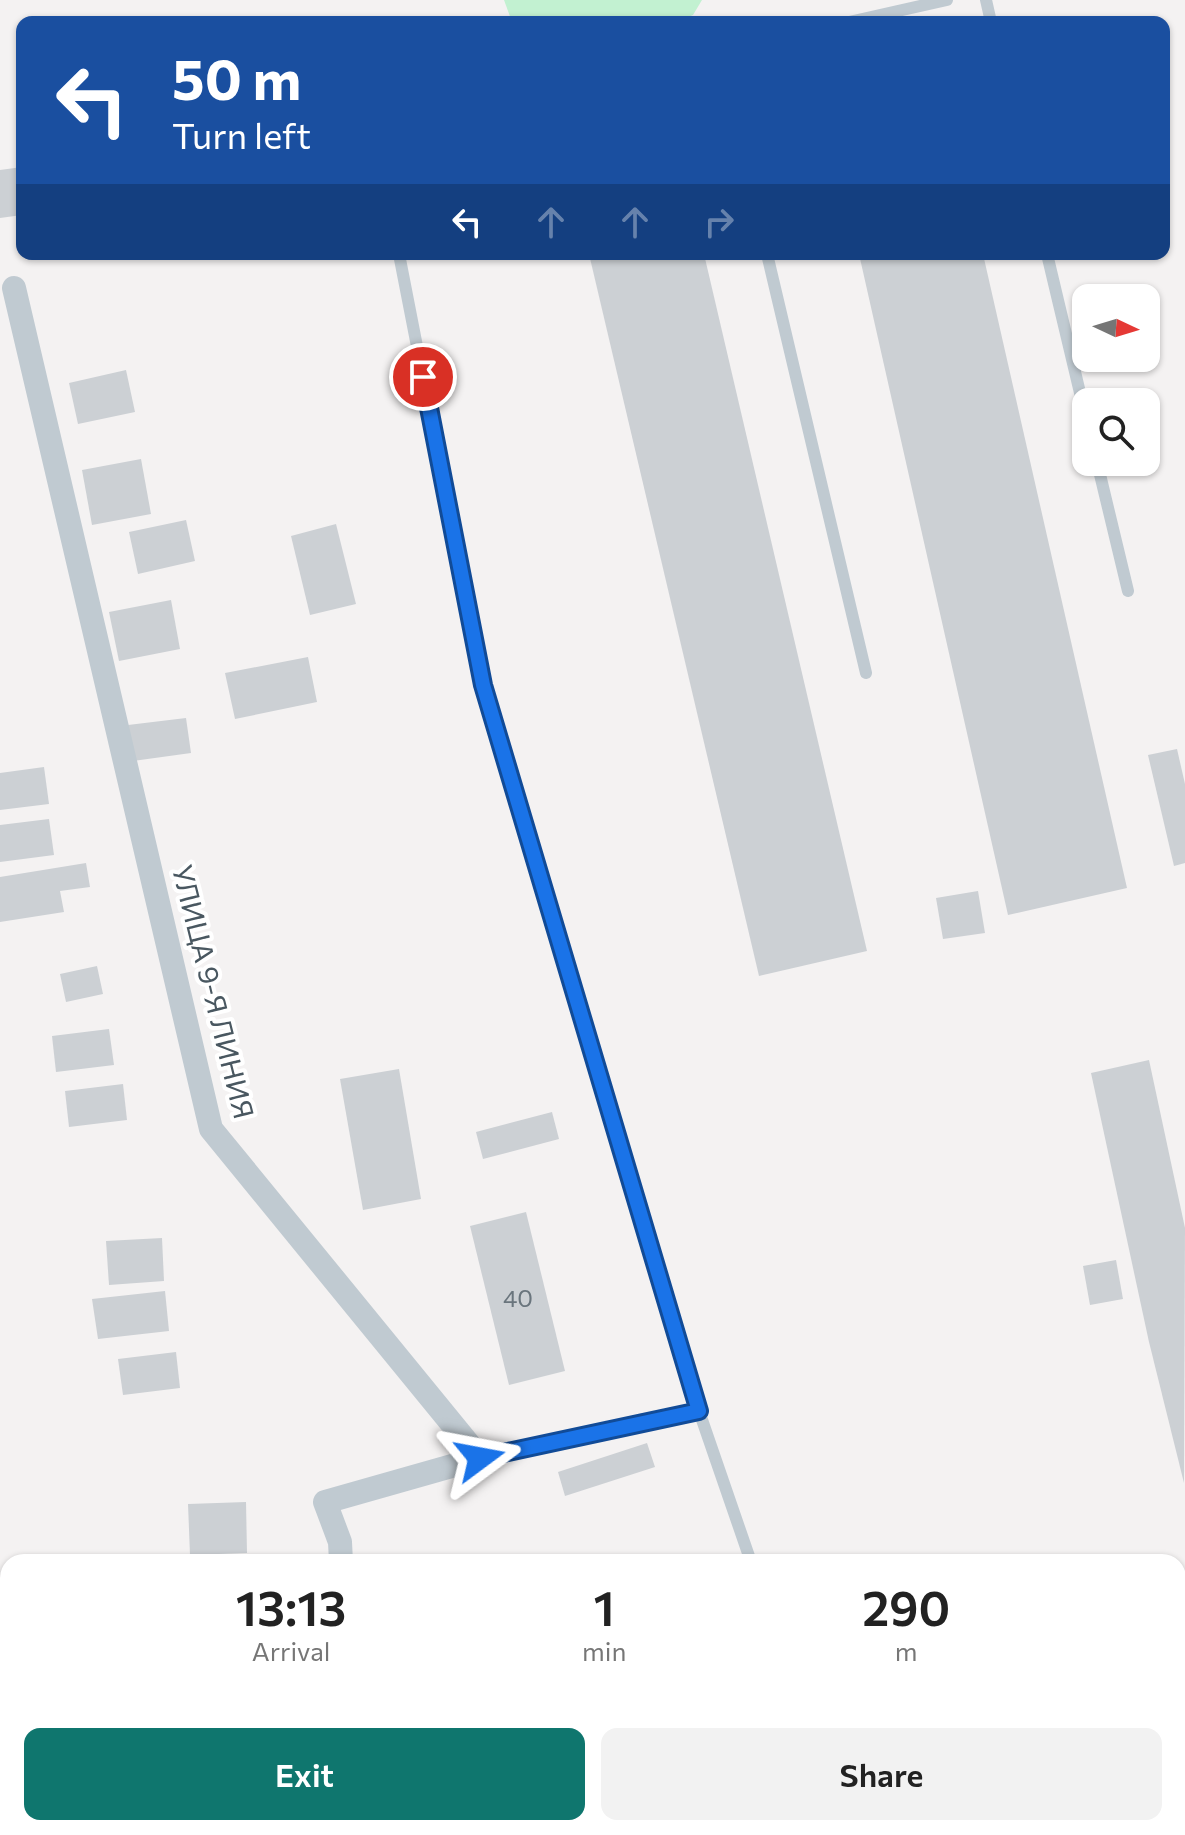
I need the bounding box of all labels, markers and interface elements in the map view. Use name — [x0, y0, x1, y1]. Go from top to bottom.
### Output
text: 50 m — [172, 43, 301, 112]
icon: left — [40, 48, 144, 152]
text: Turn left — [172, 112, 311, 156]
icon: left — [445, 200, 489, 244]
icon: ahead — [529, 200, 573, 244]
icon: ahead — [613, 200, 657, 244]
icon: right — [697, 200, 741, 244]
north arrow — [1072, 284, 1160, 372]
map controls — [1072, 284, 1160, 476]
pin — [389, 343, 457, 411]
icon: arrive — [401, 355, 445, 399]
button: search — [1072, 388, 1160, 476]
street label: УЛИЦА 9-Я ЛИНИЯ — [166, 861, 262, 1122]
house number: 40 — [503, 1283, 533, 1312]
position arrow — [438, 1416, 522, 1500]
text: 13:13 — [236, 1577, 346, 1636]
text: 1 — [594, 1577, 615, 1636]
text: 290 — [862, 1577, 950, 1636]
text: Arrival — [252, 1635, 330, 1666]
text: min — [582, 1635, 626, 1666]
text: m — [895, 1635, 917, 1666]
button: Exit — [24, 1728, 585, 1820]
button: Share — [601, 1728, 1162, 1820]

